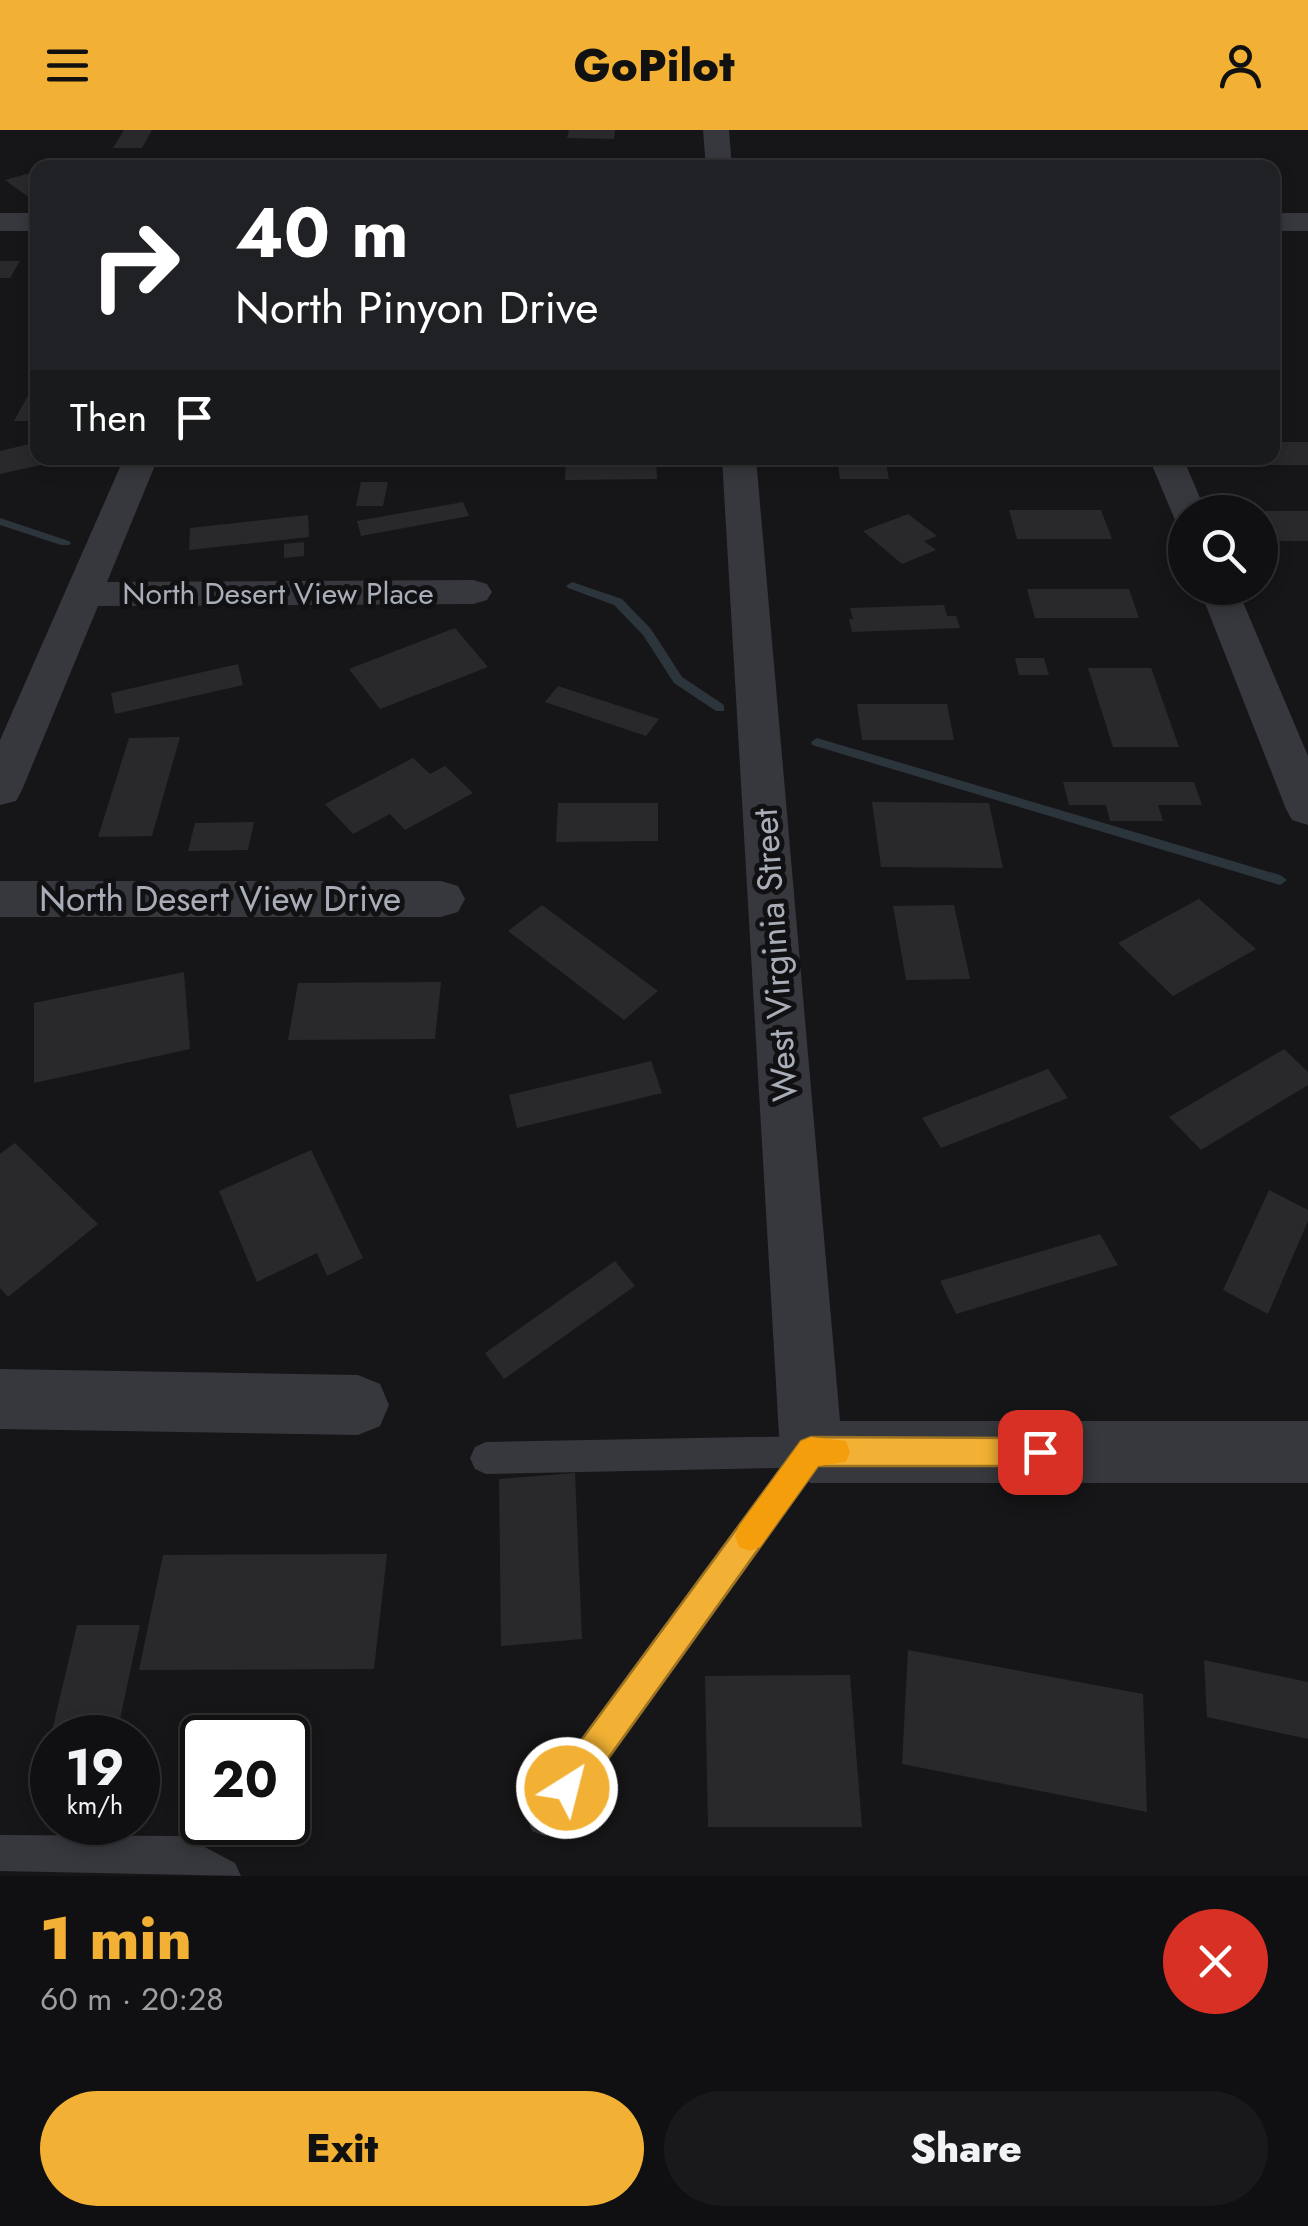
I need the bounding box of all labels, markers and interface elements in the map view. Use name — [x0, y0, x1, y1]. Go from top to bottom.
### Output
text: GoPilot — [573, 33, 735, 98]
icon: menu — [40, 38, 95, 93]
icon: person — [1213, 38, 1268, 93]
text: 40 m — [235, 182, 409, 283]
icon: right — [70, 200, 200, 330]
text: North Pinyon Drive — [235, 275, 598, 340]
text: Then — [70, 390, 147, 445]
icon: arrive — [167, 390, 222, 445]
map controls — [1168, 495, 1278, 605]
button: search — [1168, 495, 1278, 605]
street label: North Desert View Place — [122, 572, 434, 615]
street label: West Virginia Street — [740, 806, 810, 1103]
street label: North Desert View Drive — [39, 874, 401, 924]
pin — [998, 1410, 1083, 1495]
icon: arrive — [1013, 1425, 1068, 1480]
speed limit sign: 20 — [180, 1715, 310, 1845]
text: 19 — [66, 1731, 124, 1804]
position arrow — [515, 1736, 619, 1840]
text: km/h — [67, 1787, 123, 1823]
text: 1 min — [40, 1895, 192, 1982]
button: close — [1163, 1909, 1268, 2014]
text: 60 m · 20:28 — [40, 1976, 224, 2022]
button: Exit — [40, 2091, 644, 2206]
button: Share — [664, 2091, 1268, 2206]

